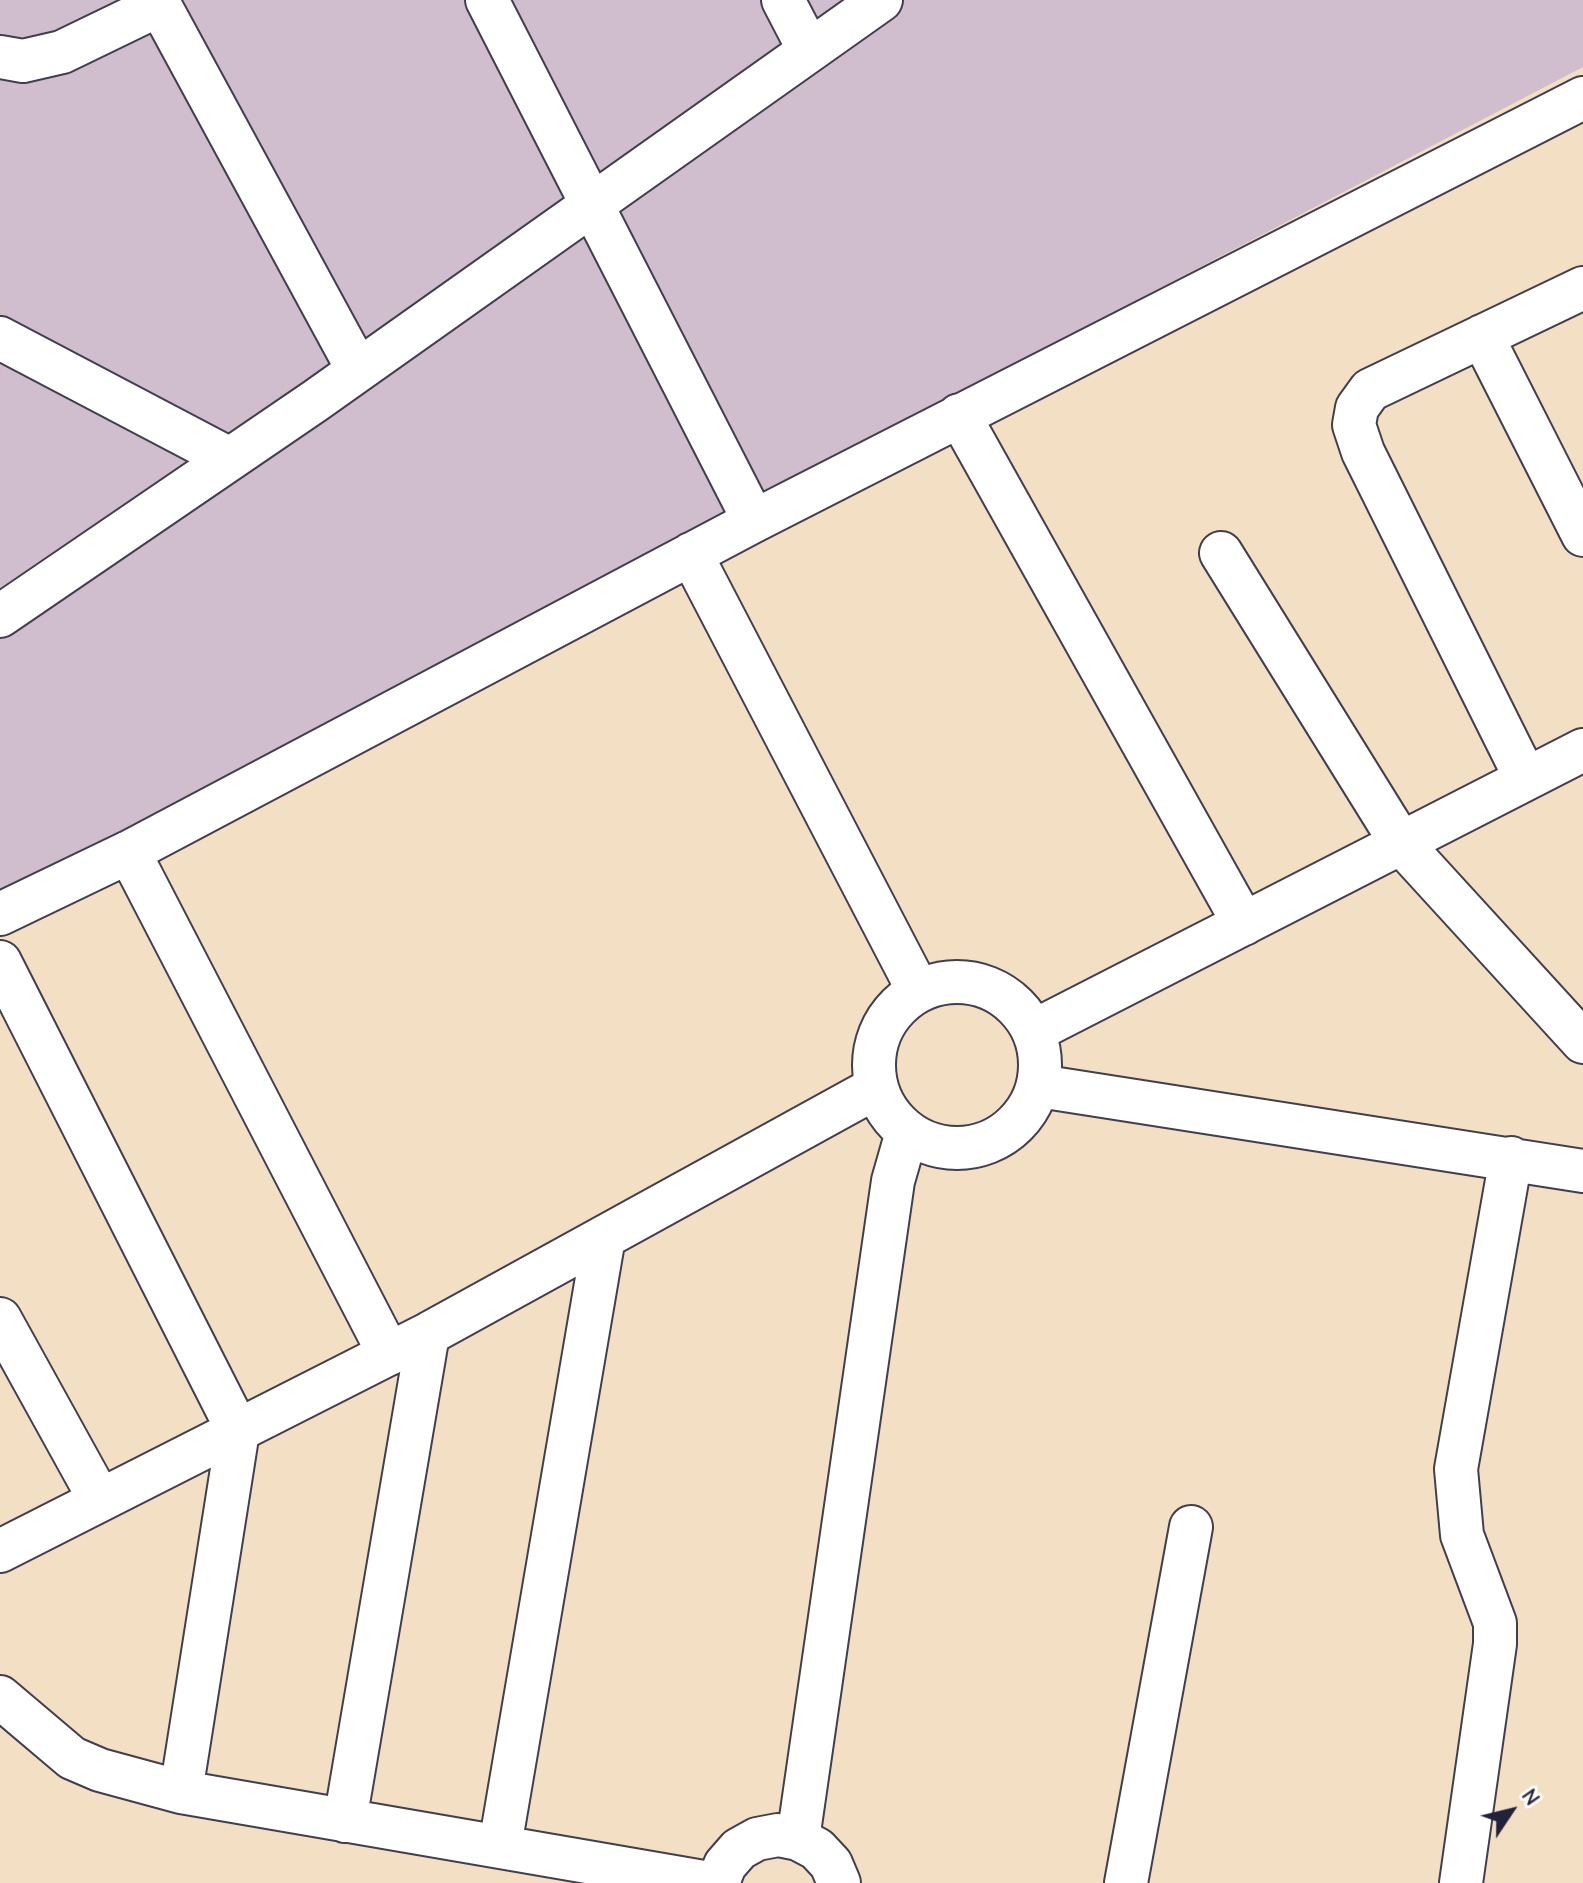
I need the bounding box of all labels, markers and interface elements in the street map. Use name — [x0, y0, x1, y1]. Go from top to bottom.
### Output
north arrow — [1471, 1771, 1551, 1851]
text: N — [1516, 1784, 1545, 1811]

